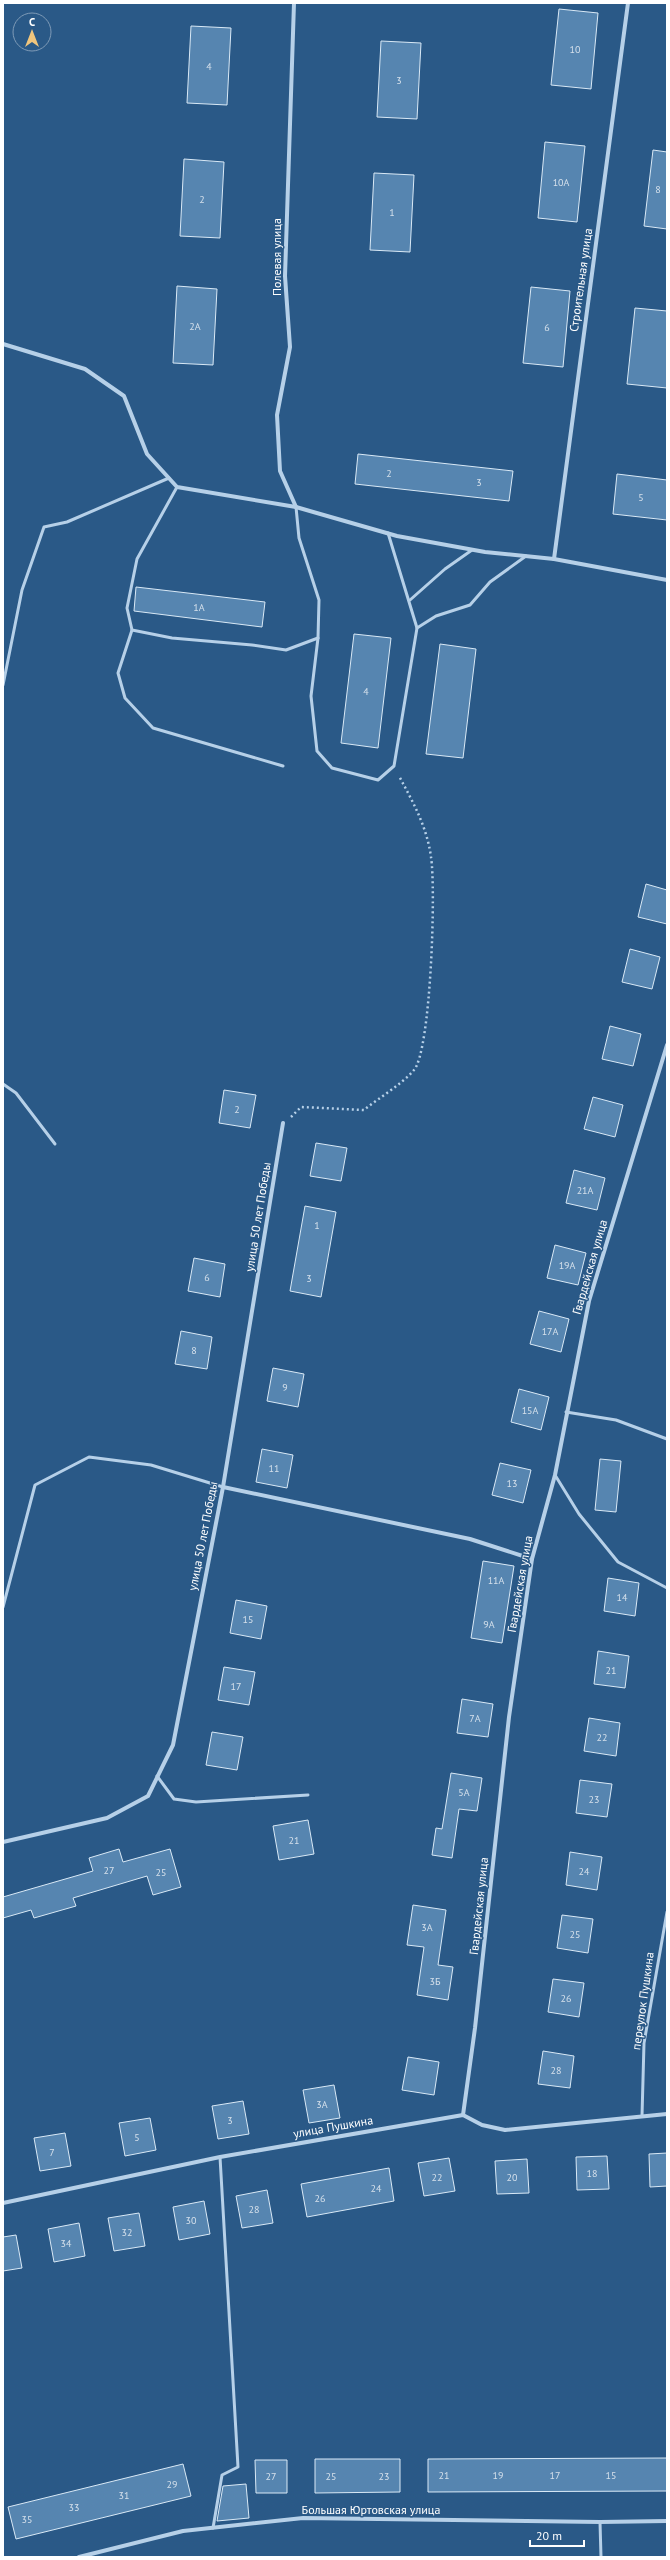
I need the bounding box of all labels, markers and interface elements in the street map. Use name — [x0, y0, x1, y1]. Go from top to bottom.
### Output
north arrow — [12, 12, 52, 52]
text: С — [29, 15, 35, 29]
house number: 10 — [570, 43, 581, 56]
house number: 4 — [206, 60, 212, 73]
house number: 3 — [396, 74, 402, 87]
house number: 10А — [553, 176, 570, 189]
house number: 8 — [655, 183, 661, 196]
house number: 2 — [199, 193, 205, 206]
house number: 1 — [389, 206, 395, 219]
street label: Полевая улица — [269, 218, 284, 296]
street label: Строительная улица — [566, 227, 595, 333]
house number: 2А — [189, 320, 201, 333]
house number: 6 — [544, 321, 550, 334]
house number: 2 — [386, 467, 392, 480]
house number: 3 — [476, 476, 482, 489]
house number: 5 — [638, 491, 644, 504]
house number: 1А — [193, 601, 205, 614]
house number: 4 — [363, 685, 369, 698]
house number: 2 — [234, 1103, 240, 1116]
street label: улица 50 лет Победы — [241, 1161, 274, 1273]
house number: 21А — [577, 1184, 594, 1197]
street label: Гвардейская улица — [569, 1218, 610, 1316]
house number: 1 — [314, 1219, 320, 1232]
house number: 19А — [559, 1259, 576, 1272]
house number: 6 — [204, 1271, 210, 1284]
house number: 3 — [306, 1272, 312, 1285]
house number: 17А — [542, 1325, 559, 1338]
house number: 8 — [191, 1344, 197, 1357]
house number: 9 — [282, 1381, 288, 1394]
house number: 15А — [522, 1404, 539, 1417]
house number: 11 — [269, 1462, 279, 1475]
house number: 13 — [507, 1477, 517, 1490]
street label: улица 50 лет Победы — [185, 1480, 220, 1592]
street label: Гвардейская улица — [504, 1534, 535, 1633]
house number: 11А — [488, 1574, 505, 1587]
house number: 14 — [617, 1591, 628, 1604]
house number: 15 — [243, 1613, 253, 1626]
house number: 9А — [483, 1618, 495, 1631]
house number: 21 — [606, 1664, 616, 1677]
house number: 17 — [231, 1680, 241, 1693]
house number: 7А — [469, 1712, 481, 1725]
house number: 22 — [597, 1731, 607, 1744]
house number: 5А — [458, 1786, 470, 1799]
house number: 23 — [589, 1793, 599, 1806]
house number: 21 — [289, 1834, 299, 1847]
street label: Гвардейская улица — [466, 1856, 491, 1955]
house number: 27 — [104, 1864, 114, 1877]
house number: 24 — [579, 1865, 590, 1878]
house number: 25 — [156, 1866, 166, 1879]
house number: 3А — [421, 1921, 433, 1934]
house number: 25 — [570, 1928, 580, 1941]
street label: переулок Пушкина — [628, 1951, 657, 2051]
house number: 3Б — [430, 1975, 441, 1988]
house number: 26 — [561, 1992, 571, 2005]
house number: 28 — [551, 2064, 561, 2077]
house number: 3А — [316, 2098, 328, 2111]
street label: улица Пушкина — [292, 2112, 374, 2141]
house number: 3 — [227, 2114, 233, 2127]
house number: 5 — [134, 2131, 140, 2144]
house number: 7 — [49, 2146, 55, 2159]
house number: 18 — [587, 2167, 597, 2180]
house number: 22 — [432, 2171, 442, 2184]
house number: 20 — [507, 2171, 518, 2184]
house number: 24 — [371, 2182, 382, 2195]
house number: 26 — [315, 2192, 325, 2205]
house number: 28 — [249, 2203, 259, 2216]
house number: 30 — [186, 2214, 197, 2227]
house number: 32 — [122, 2226, 132, 2239]
house number: 34 — [61, 2237, 72, 2250]
house number: 21 — [439, 2469, 449, 2482]
house number: 19 — [493, 2469, 503, 2482]
house number: 17 — [550, 2469, 560, 2482]
house number: 15 — [606, 2469, 616, 2482]
house number: 27 — [266, 2470, 276, 2483]
house number: 25 — [326, 2470, 336, 2483]
house number: 23 — [379, 2470, 389, 2483]
house number: 29 — [167, 2478, 177, 2491]
house number: 31 — [119, 2489, 129, 2502]
house number: 33 — [69, 2501, 79, 2514]
street label: Большая Юртовская улица — [302, 2502, 440, 2517]
house number: 35 — [22, 2513, 32, 2526]
scale bar — [530, 2522, 584, 2548]
text: 20 m — [536, 2528, 562, 2543]

